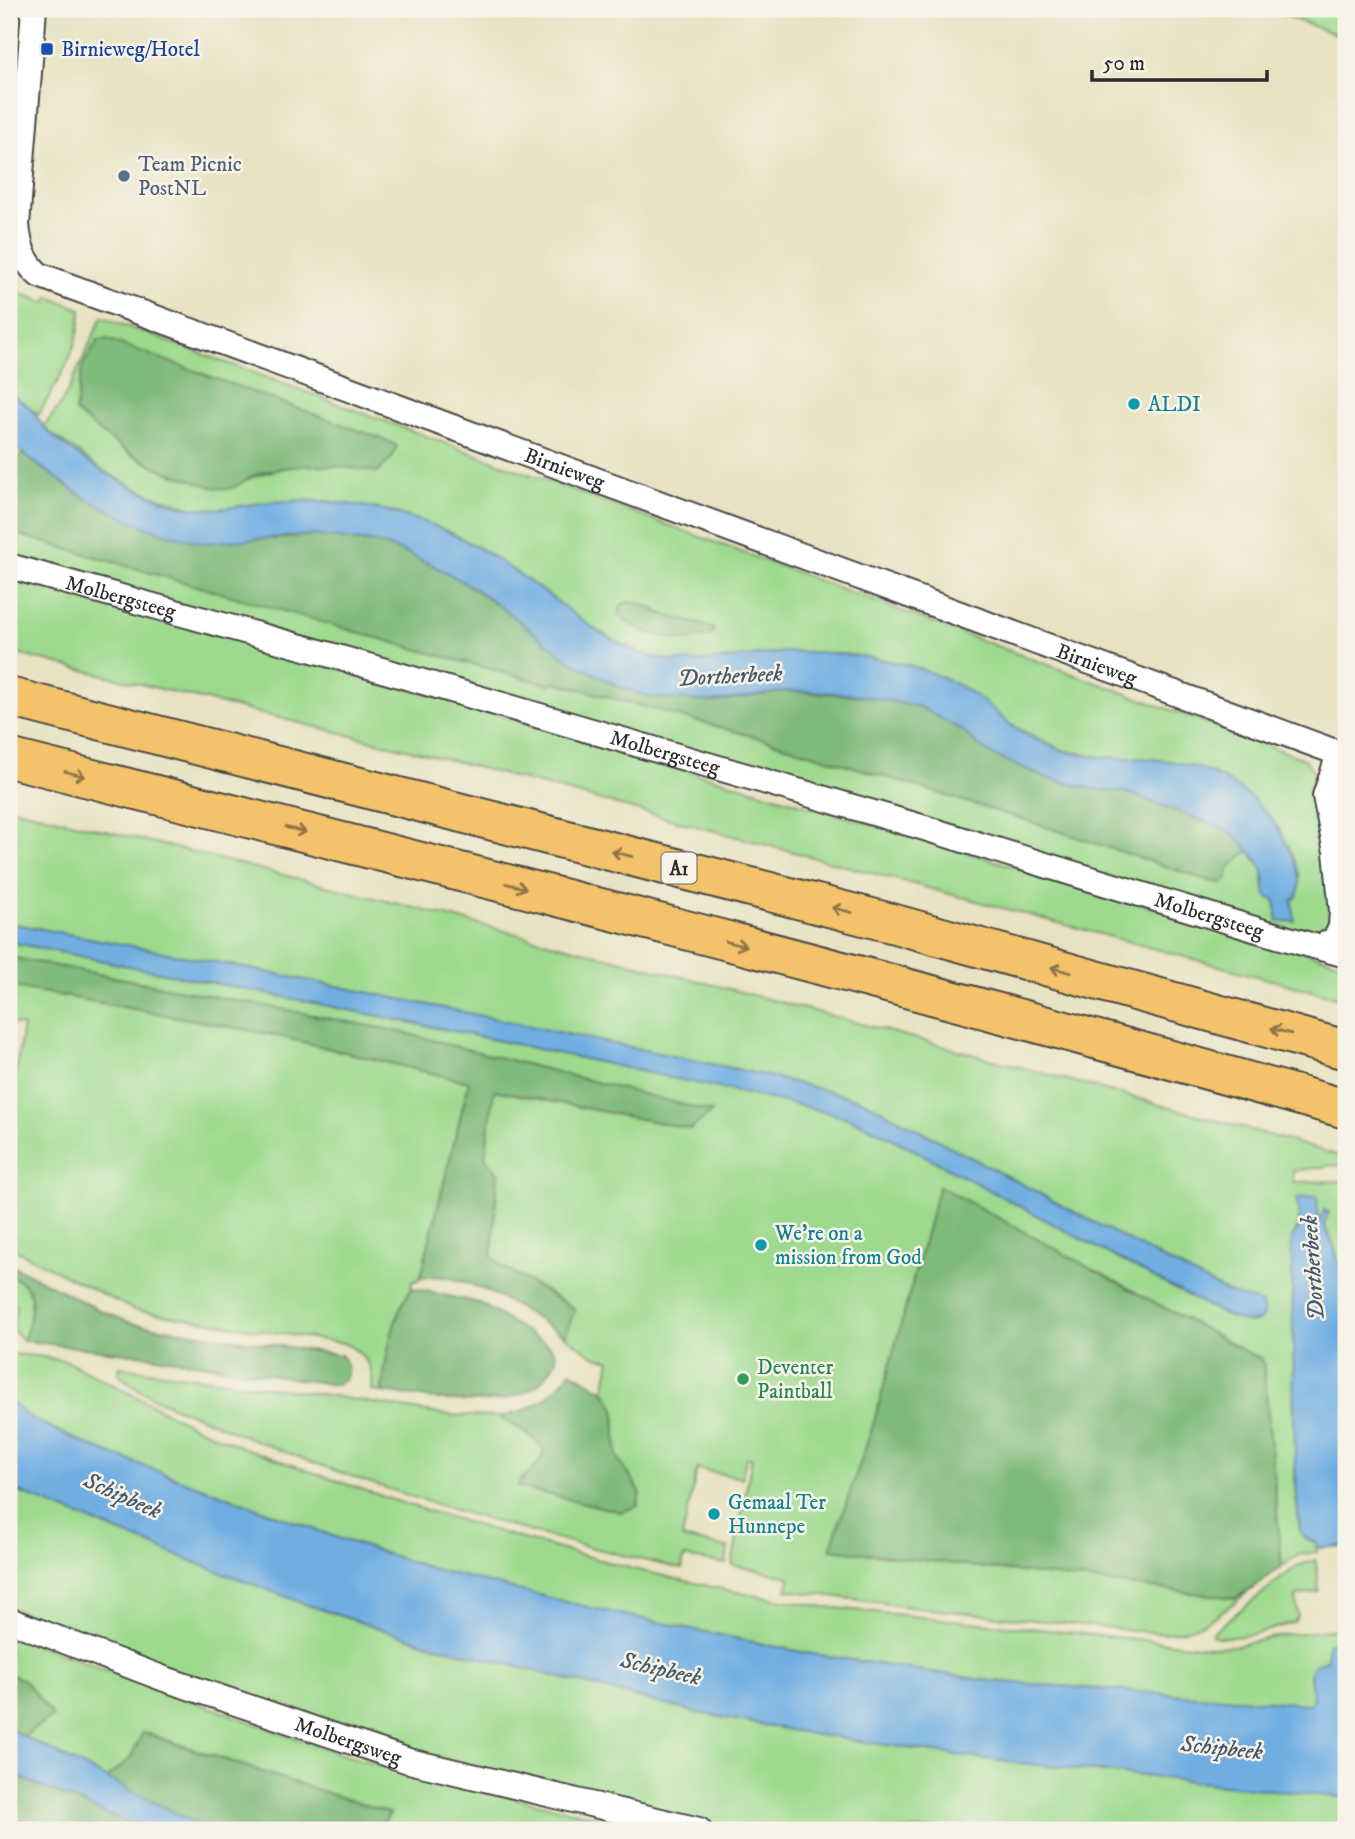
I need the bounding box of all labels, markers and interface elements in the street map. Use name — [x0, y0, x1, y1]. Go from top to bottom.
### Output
place label: Birnieweg/Hotel — [61, 37, 200, 63]
scale bar — [1092, 38, 1268, 82]
marker: Birnieweg/Hotel — [39, 41, 55, 57]
text: 50 m — [1103, 51, 1145, 77]
place label: Team Picnic PostNL — [138, 152, 242, 202]
marker: Team Picnic PostNL — [116, 168, 132, 184]
place label: ALDI — [1148, 392, 1201, 418]
marker: ALDI — [1126, 396, 1142, 412]
street label: Birnieweg — [521, 443, 609, 496]
street label: Molbergsteeg — [62, 570, 179, 626]
street label: Birnieweg — [1053, 639, 1141, 692]
water label: Dortherbeek — [677, 659, 784, 694]
street label: Molbergsteeg — [607, 725, 724, 782]
one-way arrow — [63, 768, 86, 781]
one-way arrow — [284, 824, 307, 837]
one-way arrow — [611, 847, 633, 860]
road number: A1 — [662, 852, 696, 884]
one-way arrow — [504, 880, 527, 893]
street label: Molbergsteeg — [1151, 887, 1268, 945]
one-way arrow — [831, 903, 854, 916]
one-way arrow — [724, 938, 747, 951]
one-way arrow — [1051, 963, 1073, 976]
one-way arrow — [1270, 1024, 1292, 1037]
water label: Dortherbeek — [1295, 1214, 1332, 1321]
place label: We're on a mission from God — [774, 1221, 922, 1271]
marker: We're on a mission from God — [753, 1237, 769, 1253]
place label: Deventer Paintball — [757, 1355, 834, 1405]
marker: Deventer Paintball — [735, 1371, 751, 1387]
water label: Schipbeek — [78, 1466, 166, 1526]
place label: Gemaal Ter Hunnepe — [728, 1490, 826, 1540]
marker: Gemaal Ter Hunnepe — [706, 1506, 722, 1522]
water label: Schipbeek — [616, 1646, 704, 1693]
street label: Molbergsweg — [291, 1711, 405, 1772]
water label: Schipbeek — [1178, 1730, 1265, 1767]

